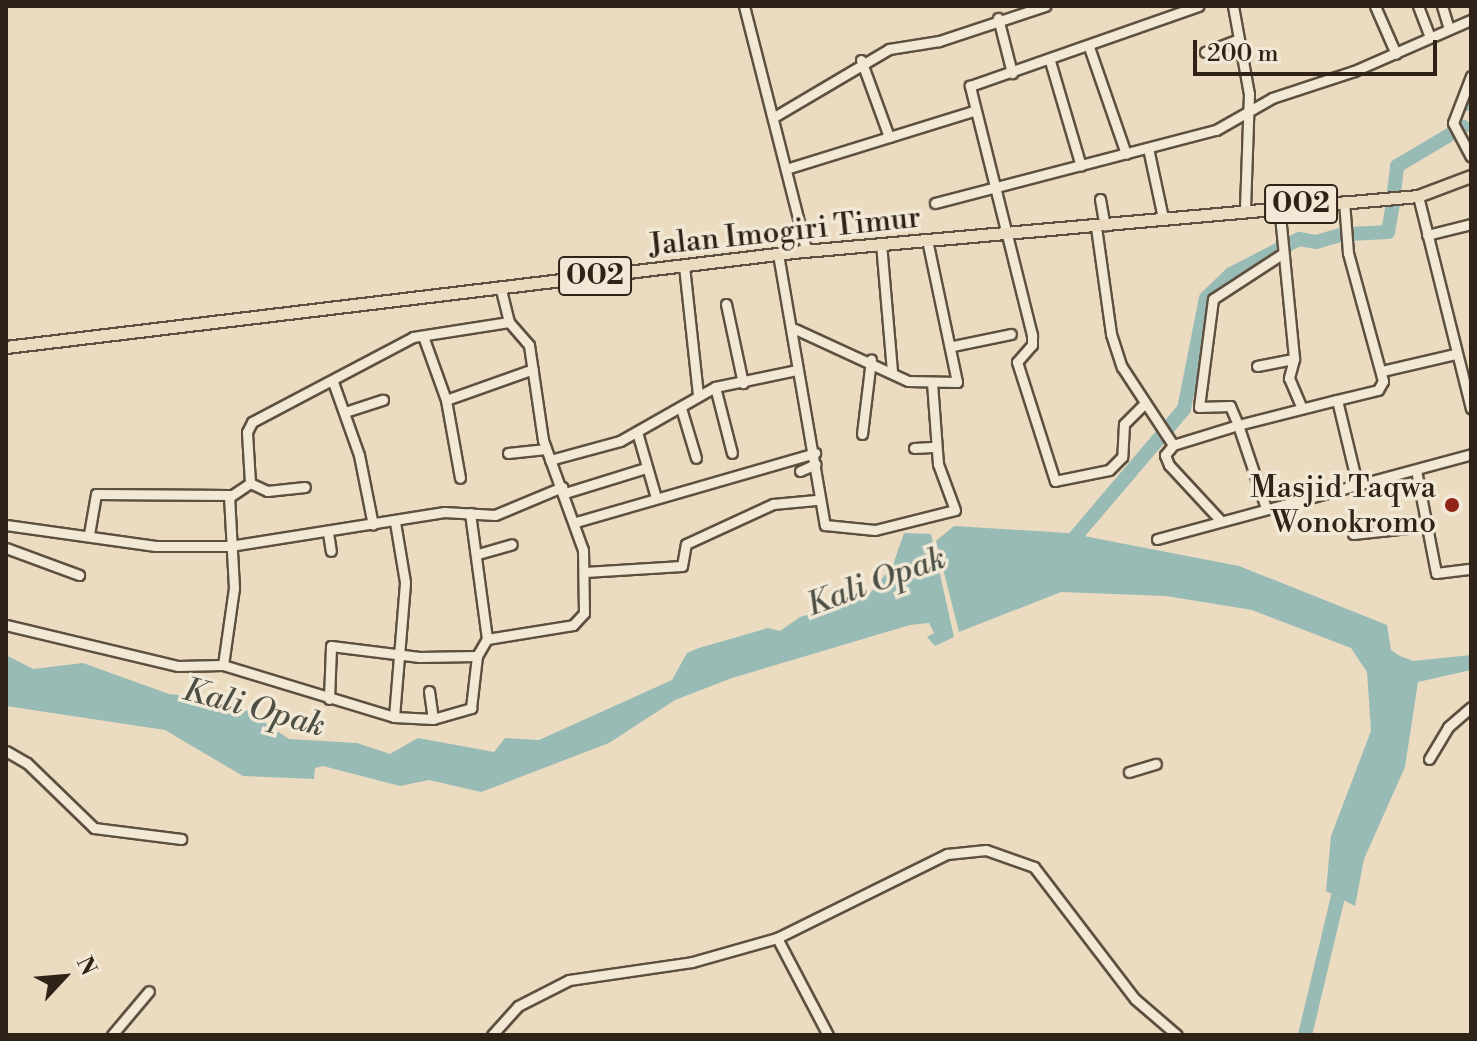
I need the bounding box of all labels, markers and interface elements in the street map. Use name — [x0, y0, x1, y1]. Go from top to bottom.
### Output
scale bar — [1197, 24, 1441, 74]
text: 200 m — [1207, 39, 1278, 69]
road number: 002 — [1263, 180, 1339, 228]
street label: Jalan Imogiri Timur — [647, 200, 923, 264]
road number: 002 — [557, 252, 633, 300]
place label: Masjid Taqwa Wonokromo — [1250, 470, 1436, 540]
marker: Masjid Taqwa Wonokromo — [1443, 496, 1461, 514]
water label: Kali Opak — [801, 539, 951, 625]
water label: Kali Opak — [179, 671, 329, 745]
north arrow — [24, 937, 104, 1017]
text: N — [70, 953, 102, 980]

